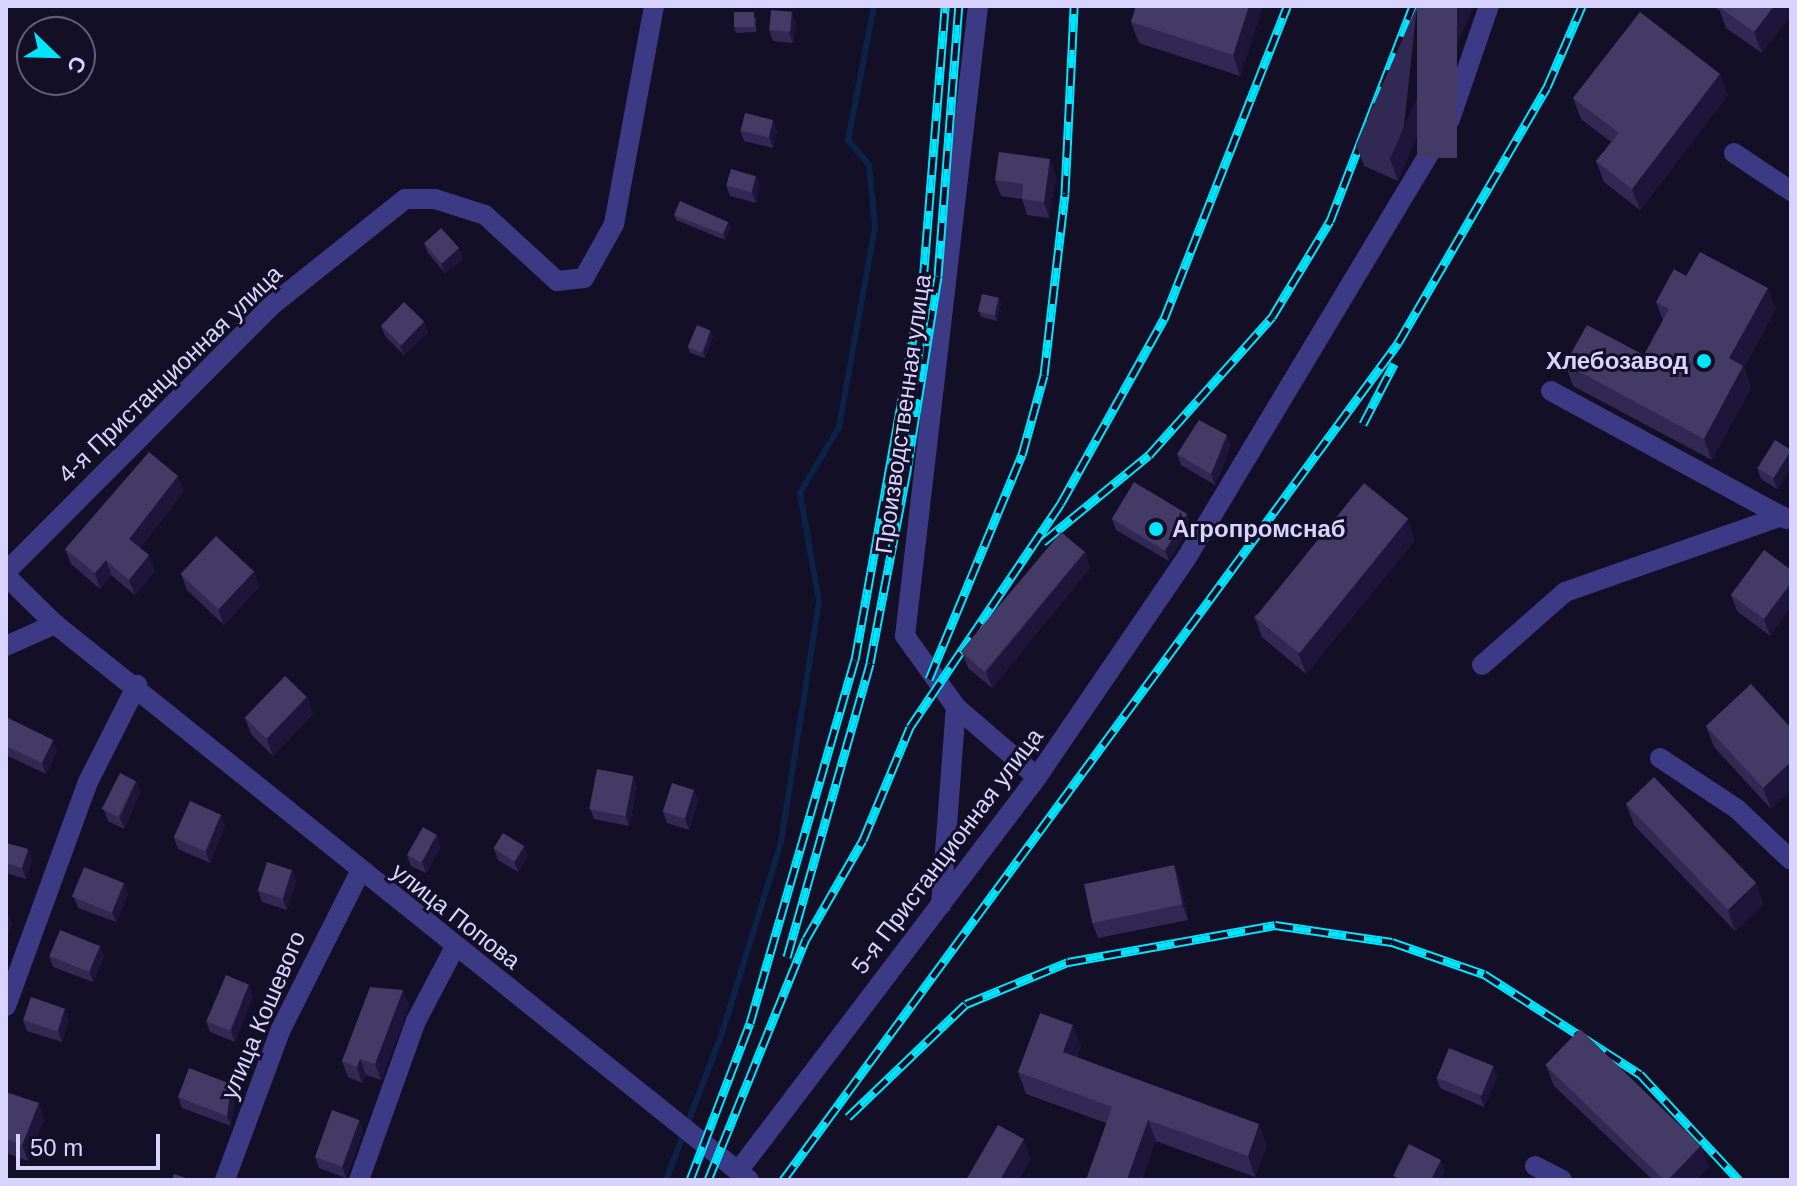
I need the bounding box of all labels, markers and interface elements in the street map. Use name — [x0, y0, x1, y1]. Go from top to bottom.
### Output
north arrow — [16, 16, 96, 96]
text: С — [62, 53, 91, 77]
street label: 4-я Пристанционная улица — [52, 259, 288, 489]
street label: Производственная улица — [869, 272, 937, 556]
place label: Хлебозавод — [1546, 347, 1688, 375]
marker: Хлебозавод — [1695, 352, 1713, 370]
place label: Агропромснаб — [1172, 515, 1346, 543]
marker: Агропромснаб — [1147, 520, 1165, 538]
street label: 5-я Пристанционная улица — [845, 722, 1049, 980]
street label: улица Попова — [386, 857, 526, 975]
street label: улица Кошевого — [215, 927, 311, 1103]
scale bar — [20, 1118, 164, 1168]
text: 50 m — [30, 1134, 83, 1161]

